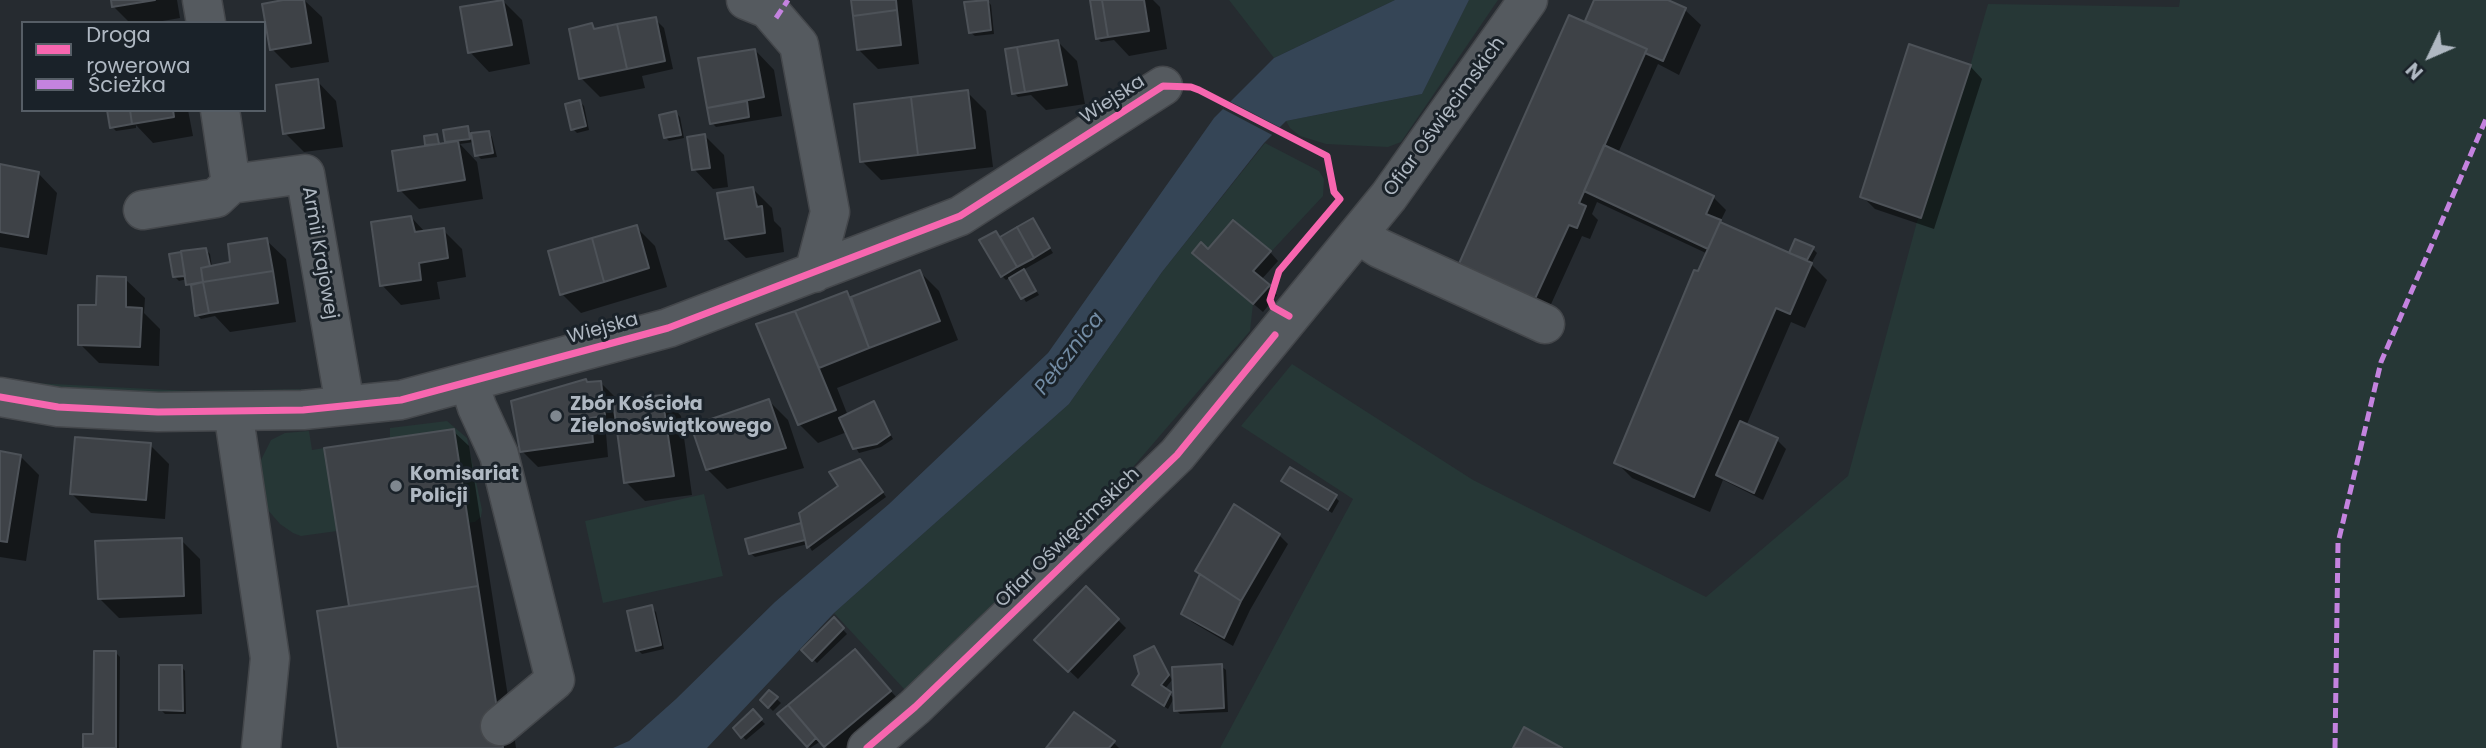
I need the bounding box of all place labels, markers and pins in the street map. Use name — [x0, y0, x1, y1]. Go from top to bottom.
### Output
place label: Zbór Kościoła Zielonoświątkowego — [570, 394, 772, 438]
marker: Zbór Kościoła Zielonoświątkowego — [548, 408, 564, 424]
place label: Komisariat Policji — [410, 464, 519, 508]
marker: Komisariat Policji — [388, 478, 404, 494]

